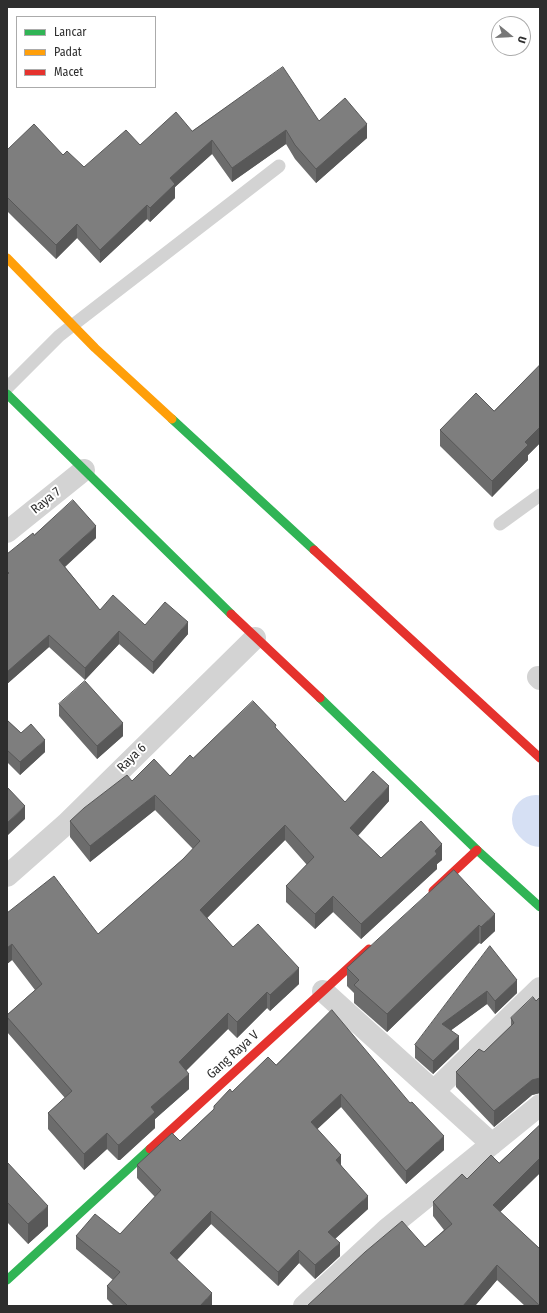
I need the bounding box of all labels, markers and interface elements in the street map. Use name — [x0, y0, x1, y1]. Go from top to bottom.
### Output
legend — [16, 16, 156, 88]
north arrow — [491, 16, 531, 56]
text: Lancar — [54, 25, 87, 39]
text: U — [515, 34, 529, 45]
text: Padat — [54, 45, 82, 59]
text: Macet — [54, 65, 83, 79]
street label: Raya 7 — [28, 484, 64, 518]
street label: Raya 6 — [114, 740, 150, 776]
street label: Gang Raya V — [204, 1028, 262, 1082]

